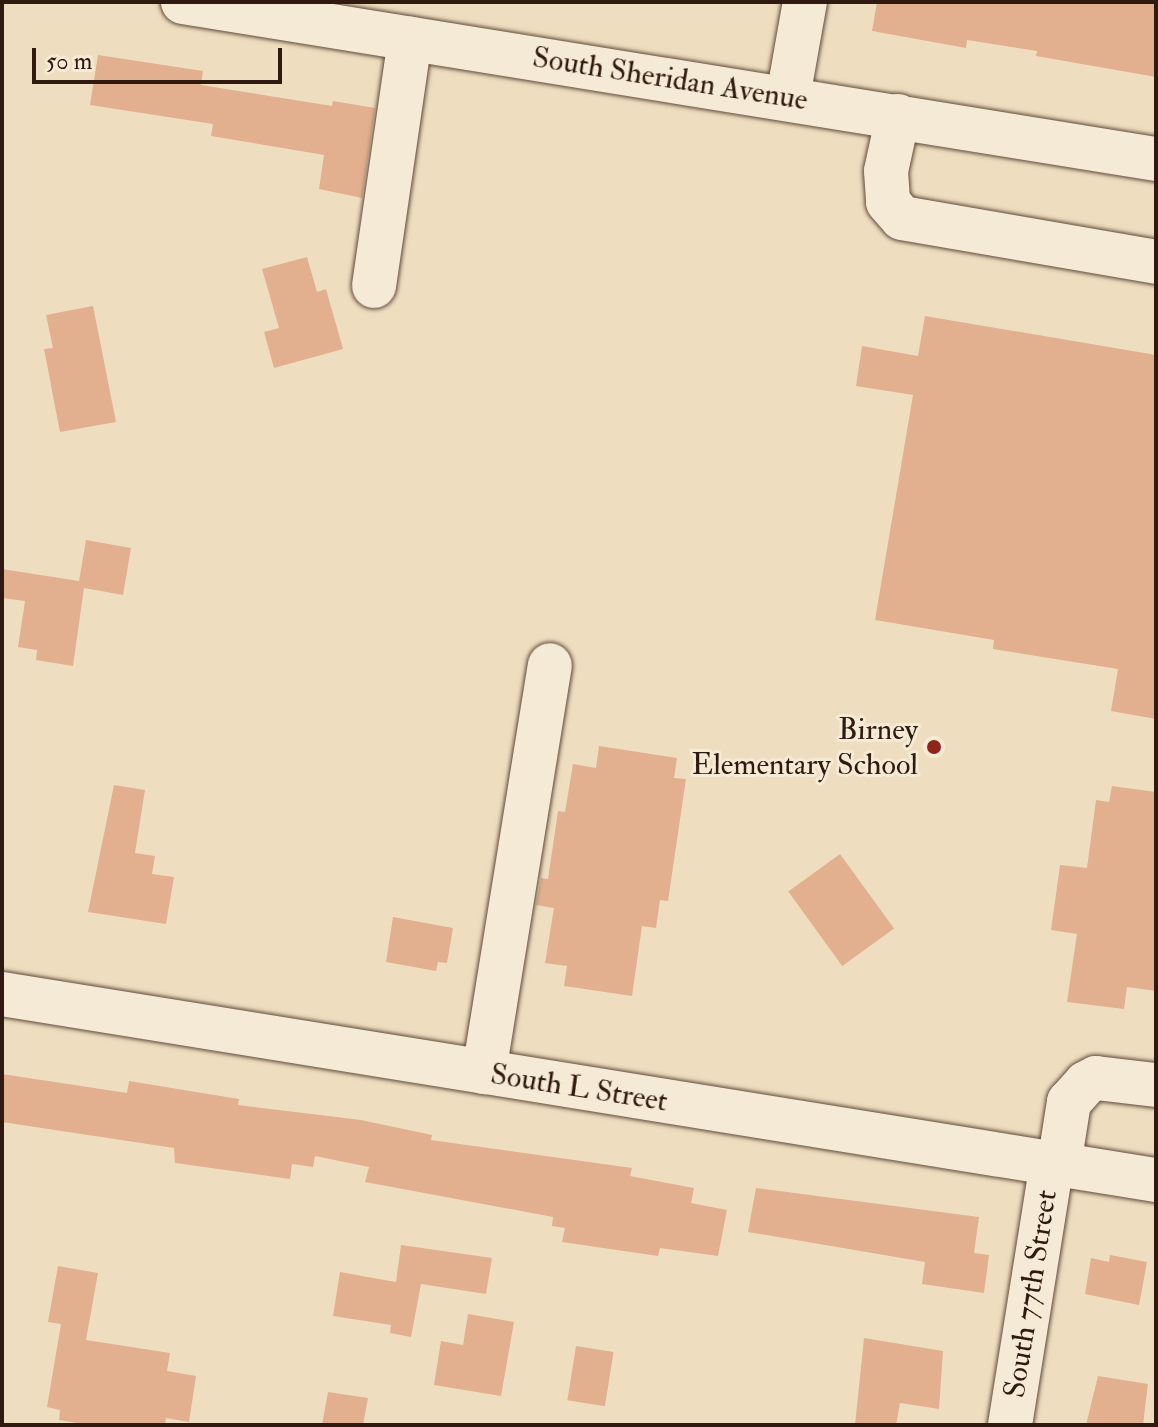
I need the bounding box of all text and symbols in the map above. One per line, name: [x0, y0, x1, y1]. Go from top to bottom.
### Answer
scale bar: [36, 32, 286, 82]
street label: South Sheridan Avenue: [530, 39, 810, 119]
text: 50 m: [46, 46, 92, 77]
place label: Birney Elementary School: [692, 712, 918, 782]
marker: Birney Elementary School: [925, 738, 943, 756]
street label: South L Street: [488, 1056, 670, 1120]
street label: South 77th Street: [997, 1188, 1065, 1400]

